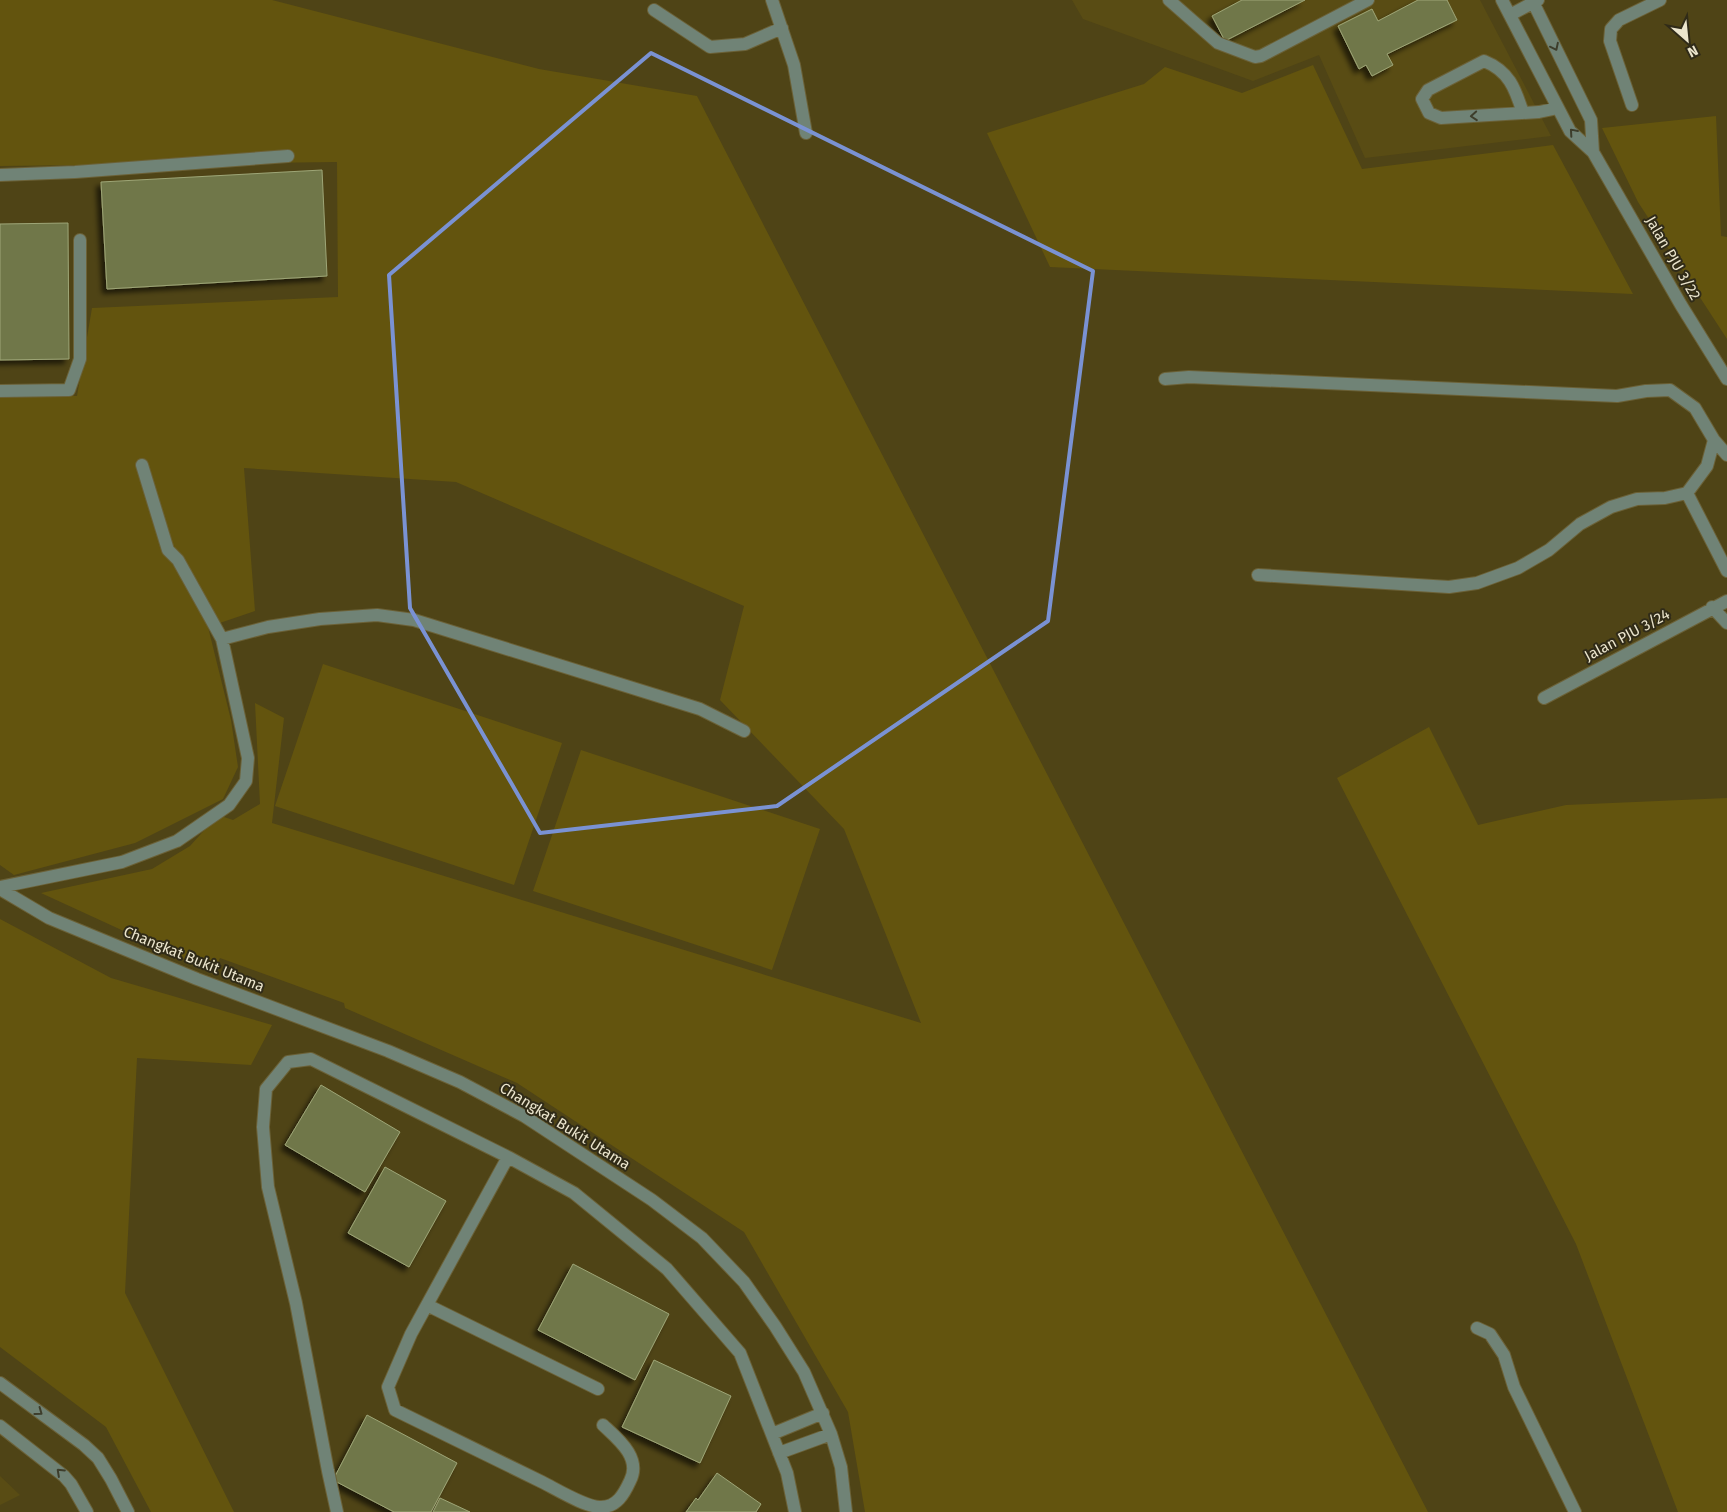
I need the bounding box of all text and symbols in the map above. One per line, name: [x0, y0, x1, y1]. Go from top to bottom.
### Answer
north arrow: [1662, 15, 1712, 65]
one-way arrow: [1549, 41, 1559, 50]
text: N: [1685, 41, 1701, 61]
one-way arrow: [1470, 111, 1478, 122]
one-way arrow: [1569, 129, 1578, 138]
street label: Jalan PJU 3/22: [1642, 213, 1704, 303]
street label: Jalan PJU 3/24: [1581, 605, 1673, 665]
street label: Changkat Bukit Utama: [121, 922, 267, 996]
street label: Changkat Bukit Utama: [496, 1079, 634, 1173]
one-way arrow: [33, 1406, 42, 1414]
one-way arrow: [56, 1469, 65, 1478]

